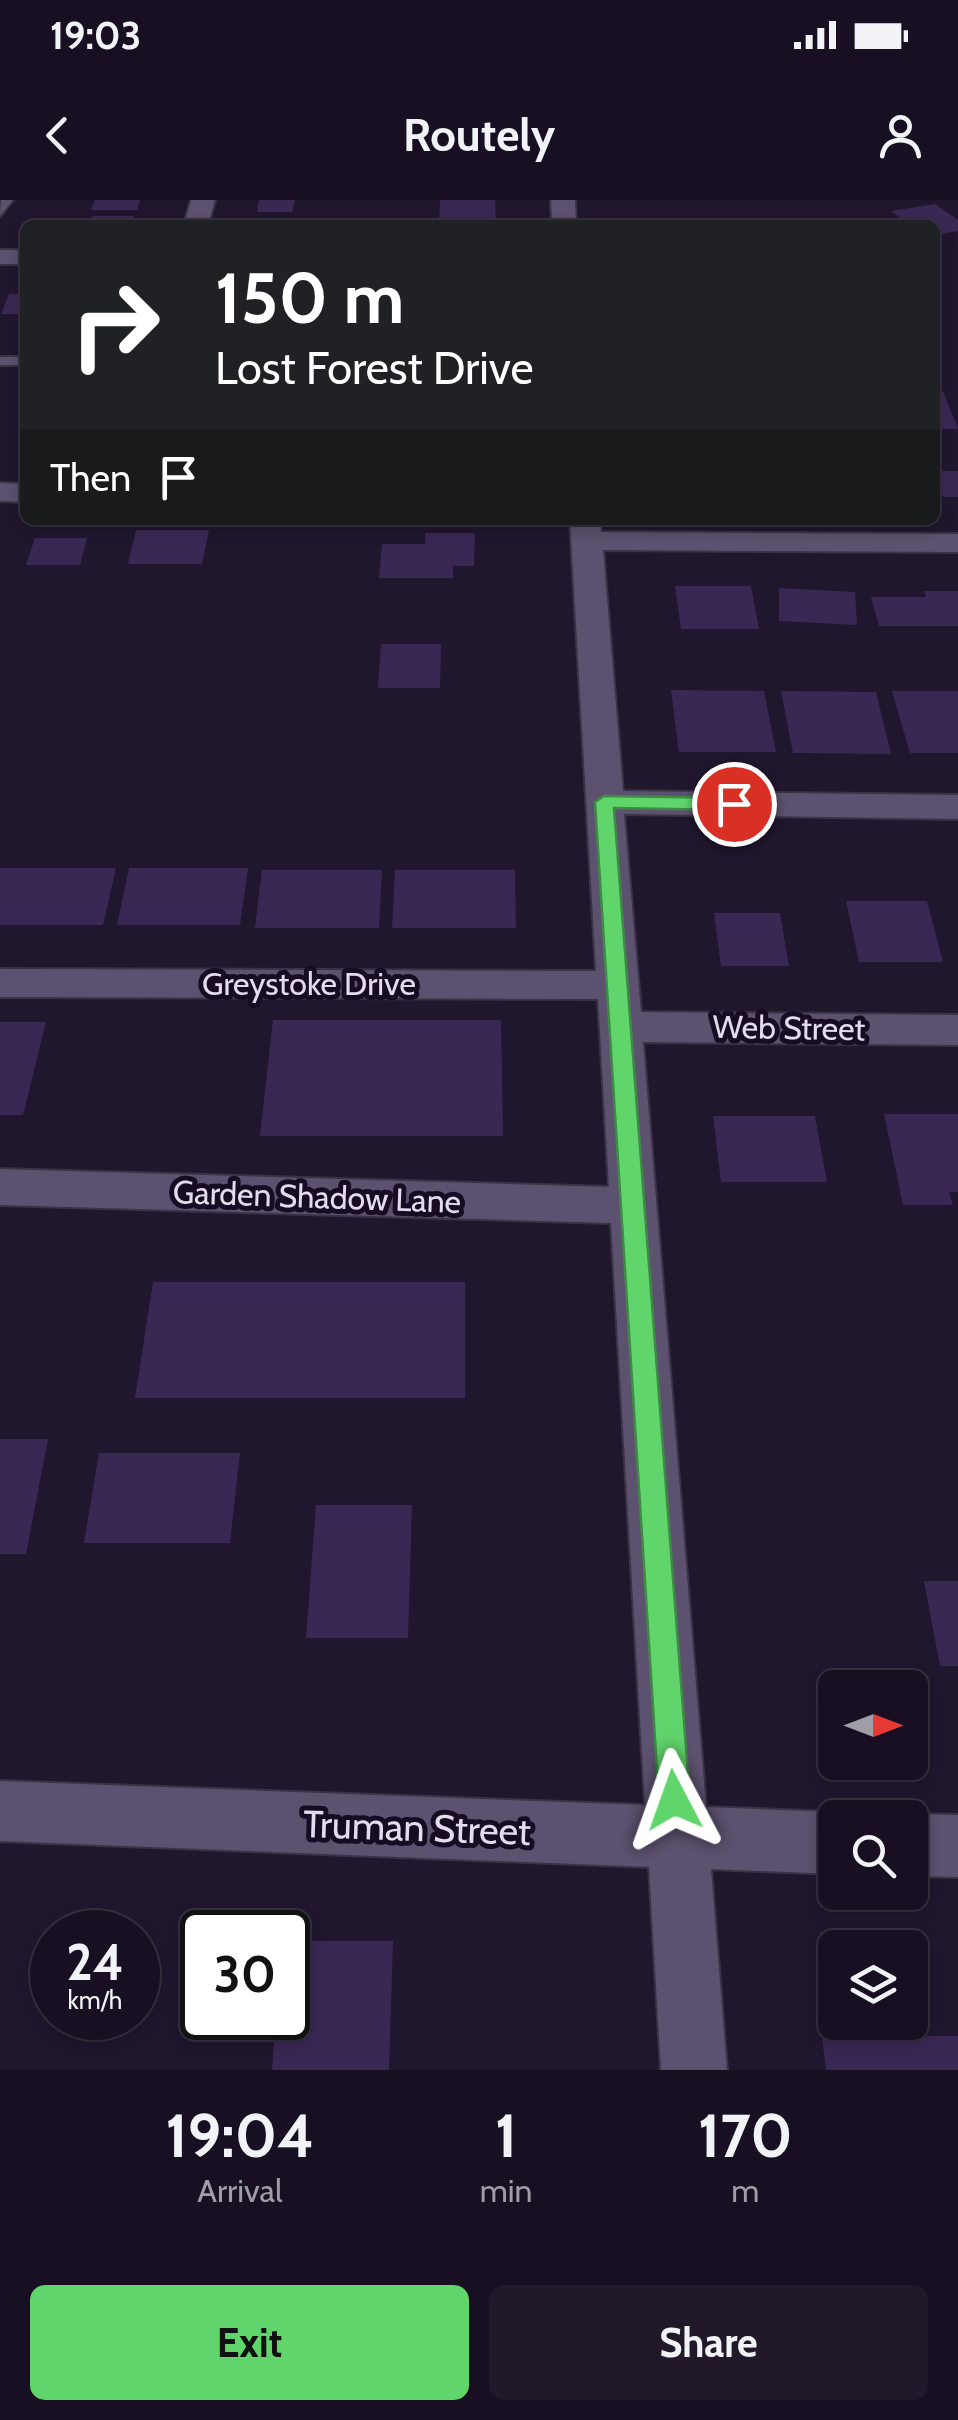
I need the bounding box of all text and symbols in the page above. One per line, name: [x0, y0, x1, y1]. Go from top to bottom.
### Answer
text: 19:03: [50, 12, 141, 59]
icon: back: [30, 108, 85, 163]
text: Routely: [403, 108, 555, 162]
icon: person: [873, 108, 928, 163]
text: 150 m: [215, 255, 404, 341]
icon: right: [50, 260, 180, 390]
text: Lost Forest Drive: [215, 341, 534, 395]
icon: arrive: [151, 450, 206, 505]
text: Then: [50, 454, 131, 501]
pin: [692, 762, 777, 847]
icon: arrive: [707, 777, 762, 832]
street label: Greystoke Drive: [202, 964, 416, 1003]
street label: Web Street: [712, 1007, 866, 1048]
street label: Garden Shadow Lane: [172, 1172, 462, 1221]
north arrow: [818, 1670, 928, 1780]
map controls: [818, 1670, 928, 2040]
position arrow: [622, 1748, 726, 1852]
street label: Truman Street: [302, 1800, 532, 1855]
button: search: [818, 1800, 928, 1910]
speed limit sign: 30: [180, 1910, 310, 2040]
button: layers: [818, 1930, 928, 2040]
text: 24: [66, 1932, 124, 1993]
text: km/h: [68, 1985, 122, 2015]
text: 19:04: [165, 2099, 314, 2172]
text: 1: [495, 2099, 517, 2172]
text: 170: [698, 2099, 793, 2172]
text: Arrival: [197, 2171, 282, 2210]
text: min: [480, 2171, 533, 2210]
text: m: [731, 2171, 759, 2210]
button: Exit: [30, 2285, 469, 2400]
button: Share: [489, 2285, 928, 2400]

